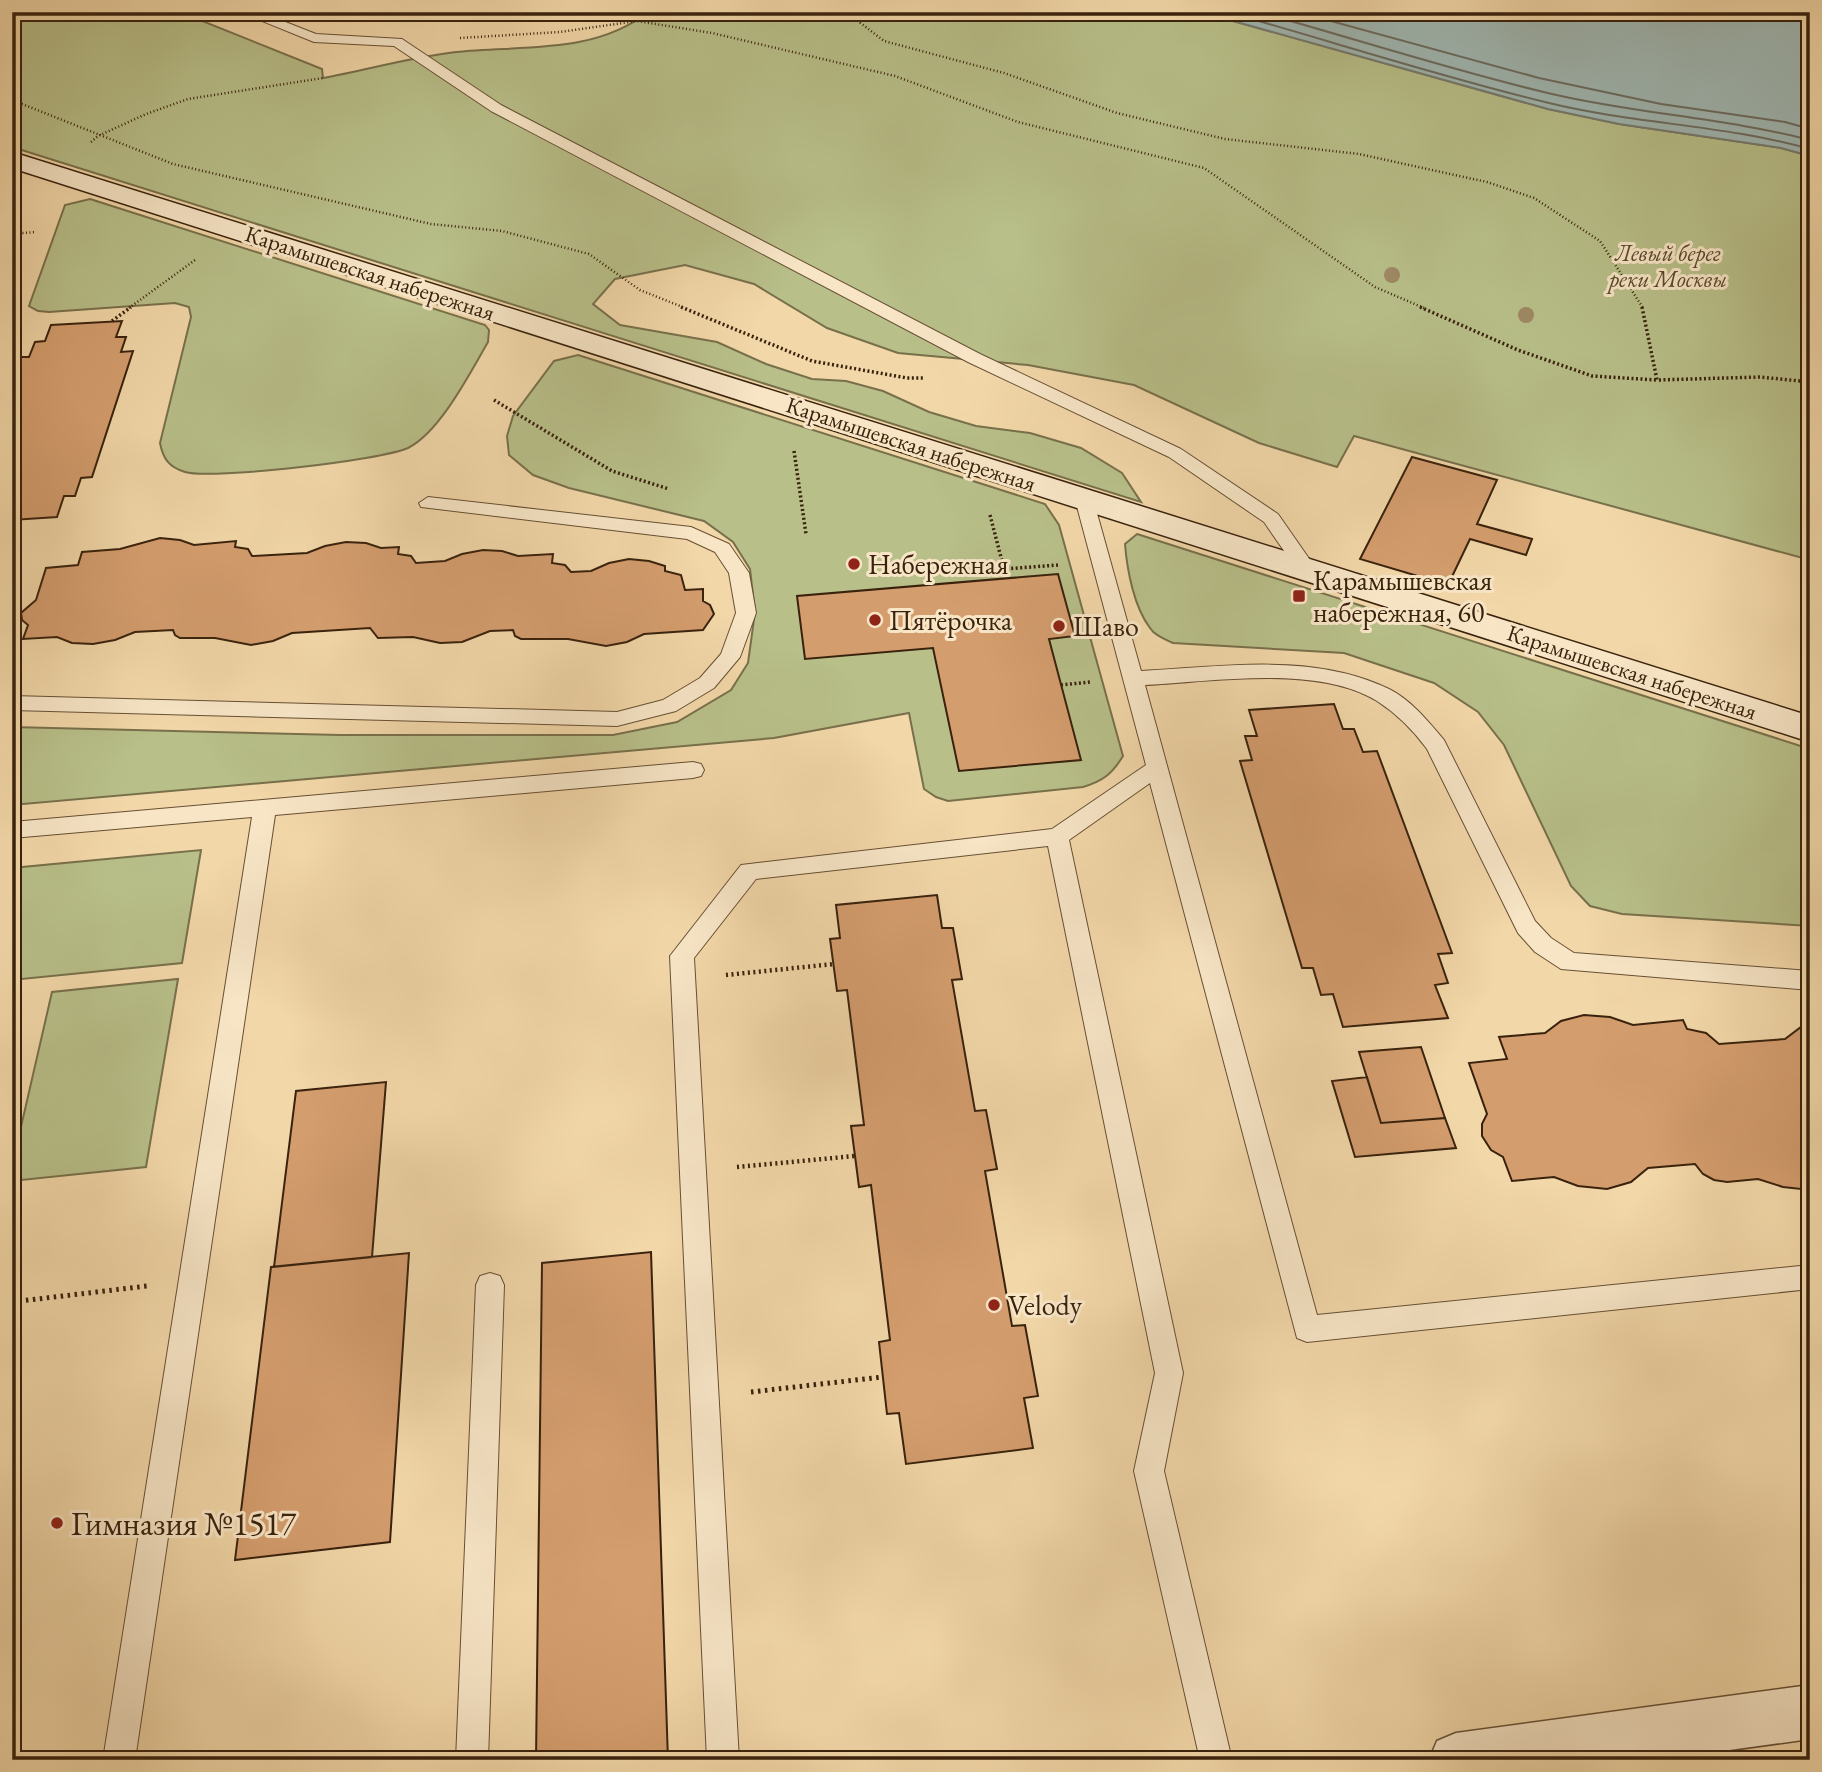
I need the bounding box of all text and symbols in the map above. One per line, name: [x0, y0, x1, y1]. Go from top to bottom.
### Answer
street label: Карамышевская набережная: [241, 218, 499, 328]
park label: Левый берег реки Москвы: [1606, 238, 1727, 294]
street label: Карамышевская набережная: [782, 389, 1040, 499]
place label: Набережная: [868, 546, 1009, 582]
marker: Набережная: [846, 556, 862, 572]
place label: Карамышевская набережная, 60: [1313, 562, 1492, 630]
marker: Карамышевская набережная, 60: [1291, 588, 1307, 604]
place label: Пятёрочка: [889, 602, 1013, 638]
place label: Шаво: [1073, 608, 1139, 644]
marker: Пятёрочка: [867, 612, 883, 628]
street label: Карамышевская набережная: [1503, 617, 1761, 727]
marker: Шаво: [1051, 618, 1067, 634]
place label: Velody: [1008, 1287, 1083, 1323]
marker: Velody: [986, 1297, 1002, 1313]
place label: Гимназия №1517: [71, 1502, 296, 1545]
marker: Гимназия №1517: [49, 1515, 65, 1531]

